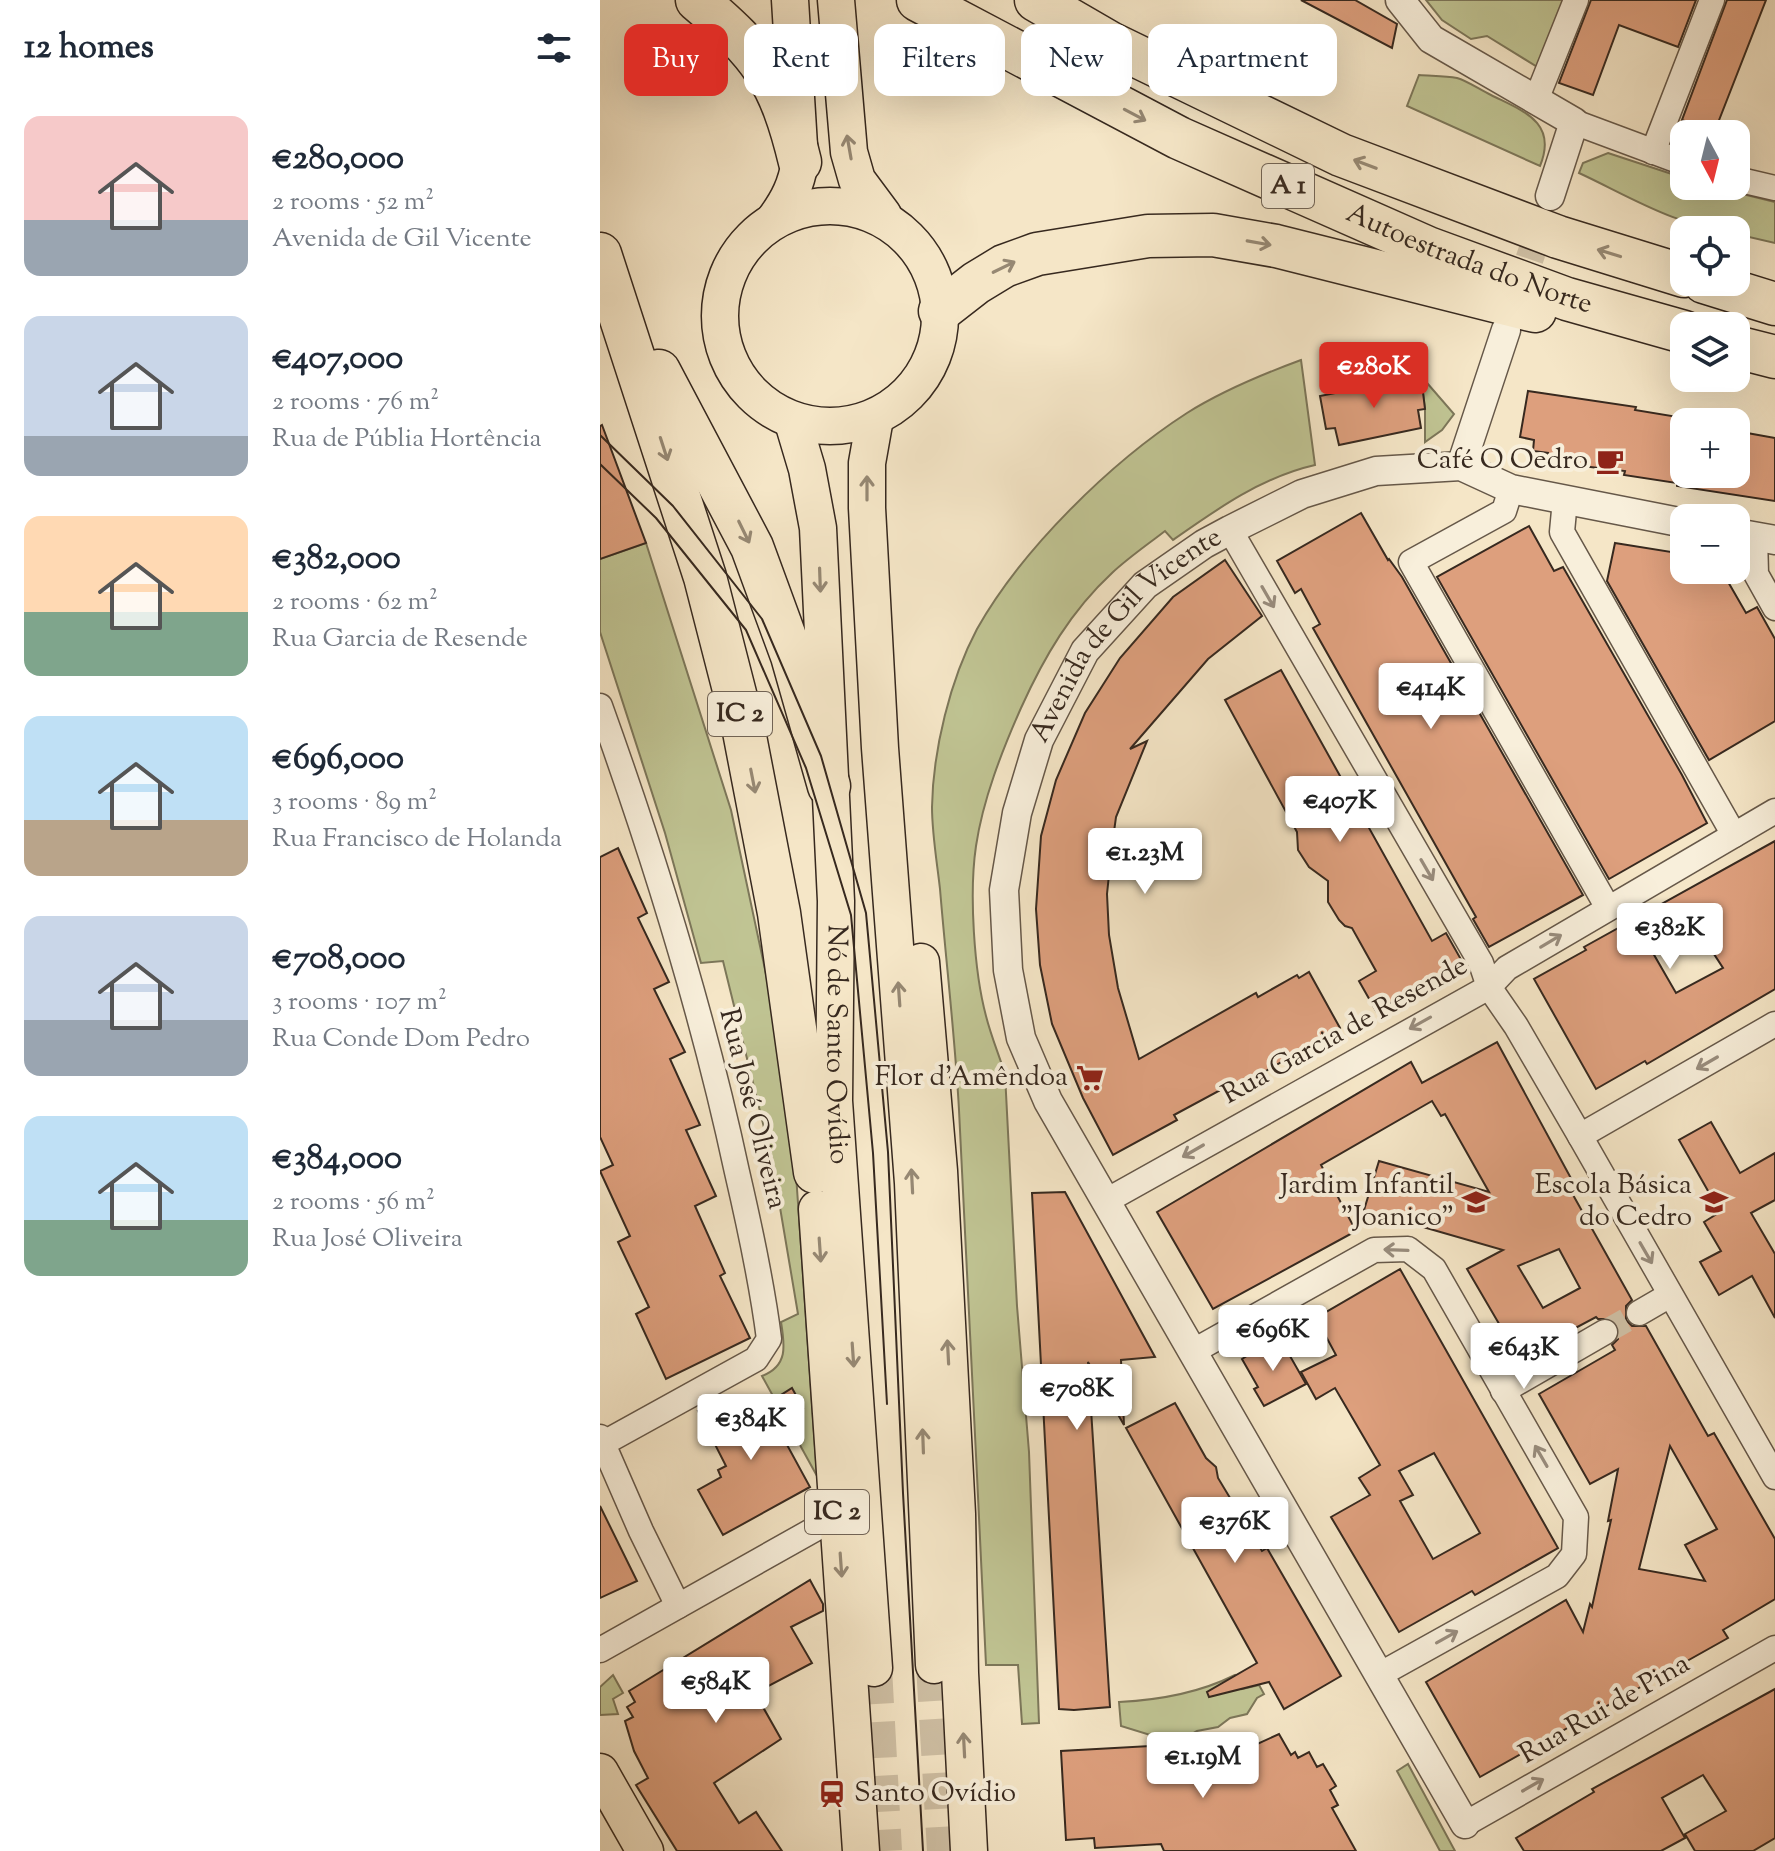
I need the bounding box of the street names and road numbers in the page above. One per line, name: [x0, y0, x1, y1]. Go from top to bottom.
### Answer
road number: A 1: [1262, 164, 1314, 208]
street label: Autoestrada do Norte: [1339, 194, 1597, 325]
street label: Avenida de Gil Vicente: [1021, 518, 1229, 750]
road number: IC 2: [708, 692, 772, 736]
street label: Nó de Santo Ovídio: [814, 924, 858, 1166]
street label: Rua Garcia de Resende: [1215, 947, 1475, 1115]
street label: Rua José Oliveira: [708, 1005, 796, 1214]
road number: IC 2: [805, 1490, 869, 1534]
street label: Rua Rui de Pina: [1512, 1645, 1698, 1775]

